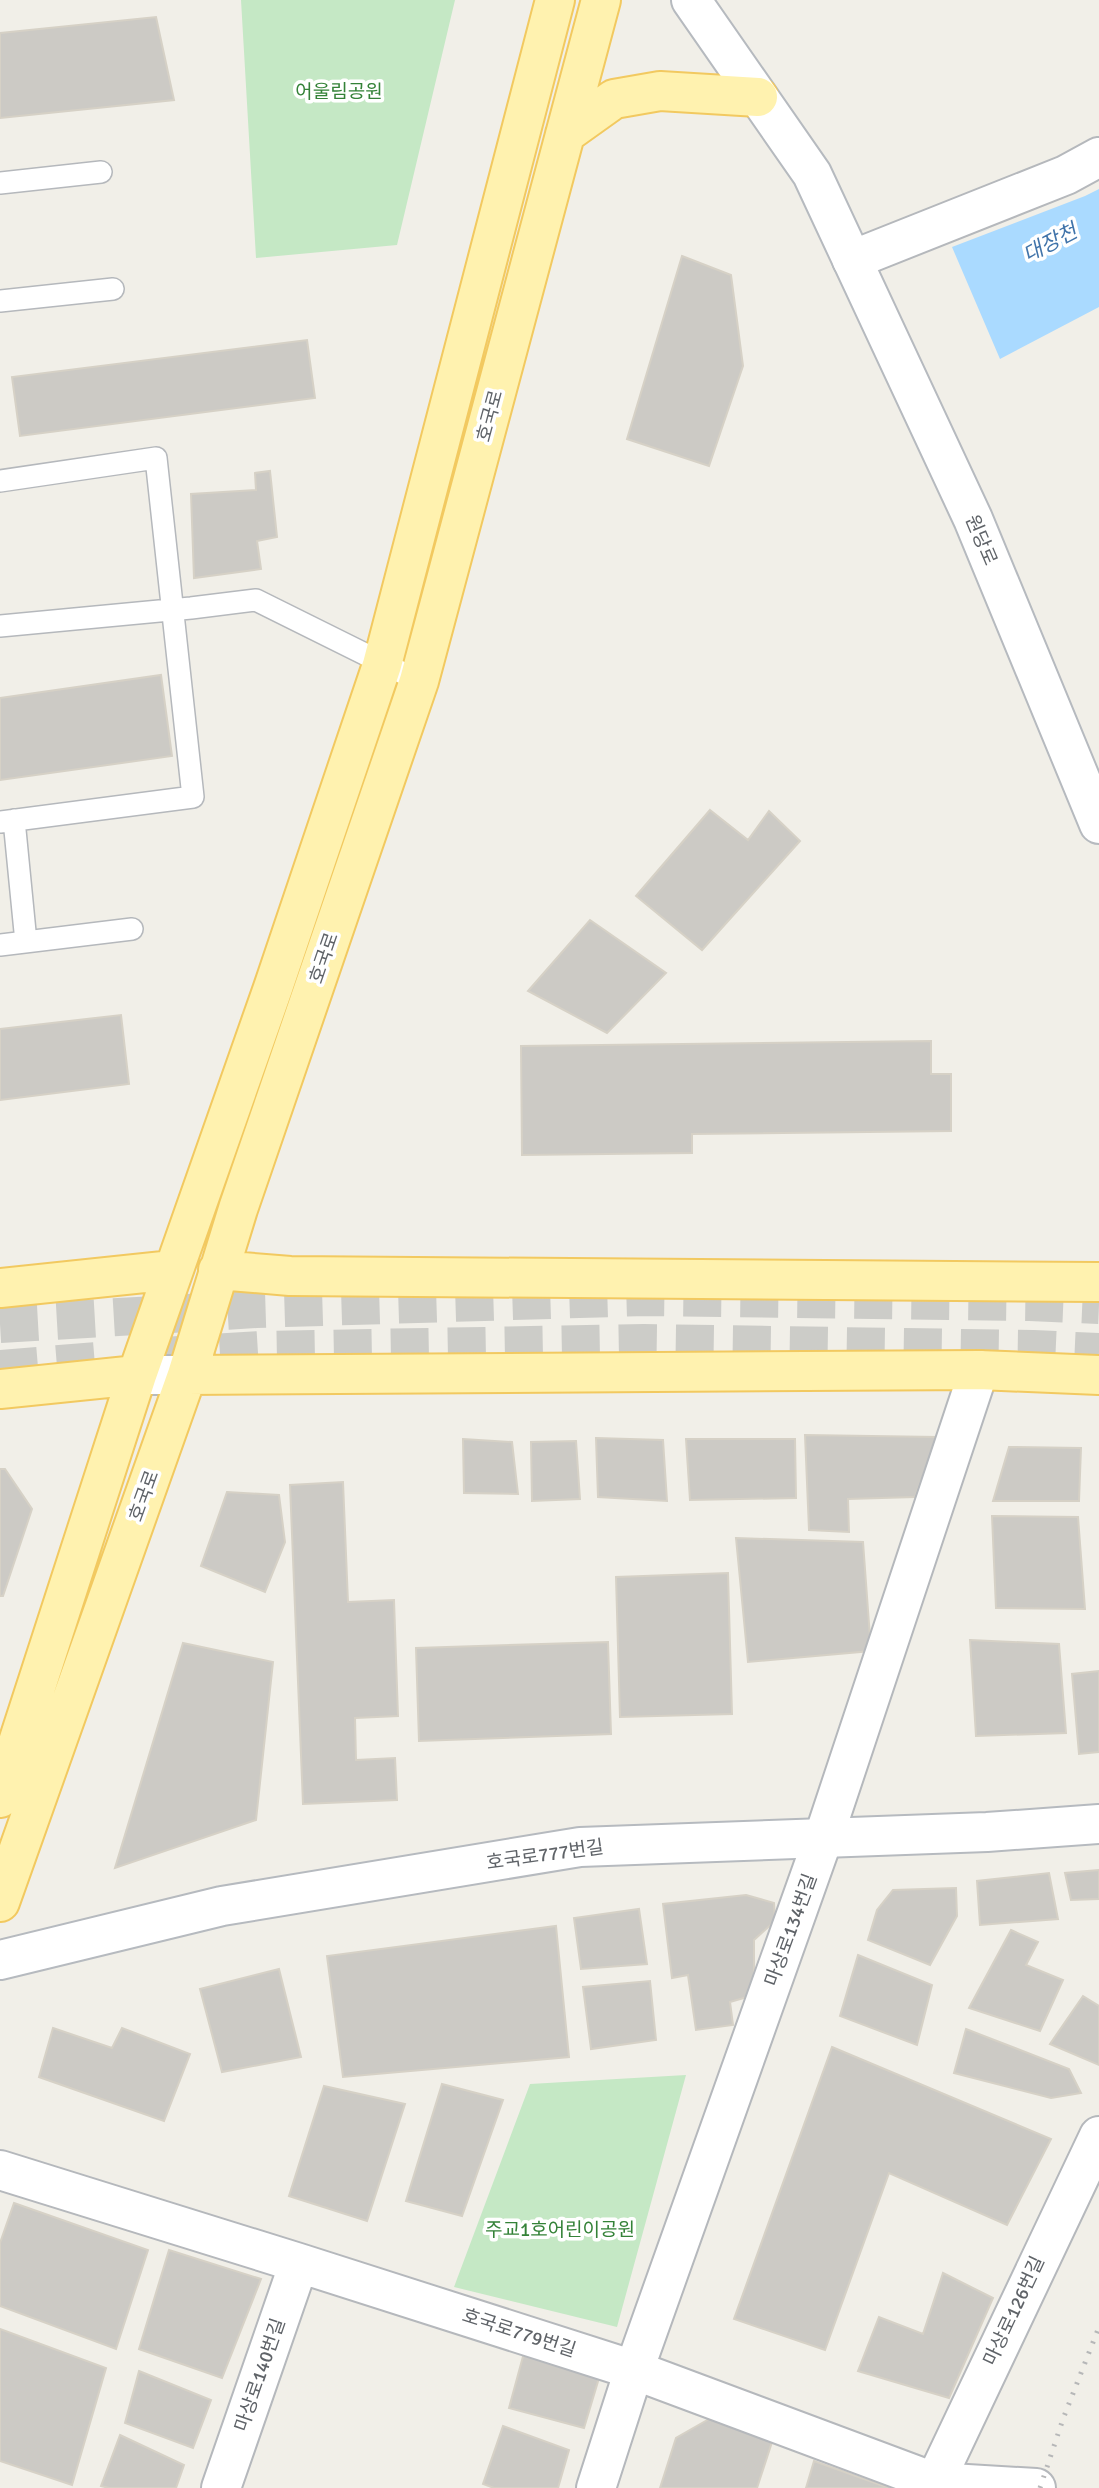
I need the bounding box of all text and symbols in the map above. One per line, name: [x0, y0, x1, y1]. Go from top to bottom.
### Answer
park label: 어울림공원: [295, 80, 383, 104]
water label: 대장천: [1018, 217, 1084, 268]
street label: 호국로: [472, 388, 508, 444]
street label: 원당로: [960, 511, 1002, 569]
street label: 호국로: [304, 929, 344, 987]
street label: 호국로: [124, 1467, 164, 1525]
street label: 호국로777번길: [485, 1835, 605, 1875]
street label: 마상로134번길: [760, 1870, 822, 1990]
park label: 주교1호어린이공원: [485, 2218, 635, 2242]
street label: 마상로126번길: [978, 2252, 1050, 2370]
street label: 호국로779번길: [459, 2303, 579, 2363]
street label: 마상로140번길: [229, 2315, 291, 2435]

